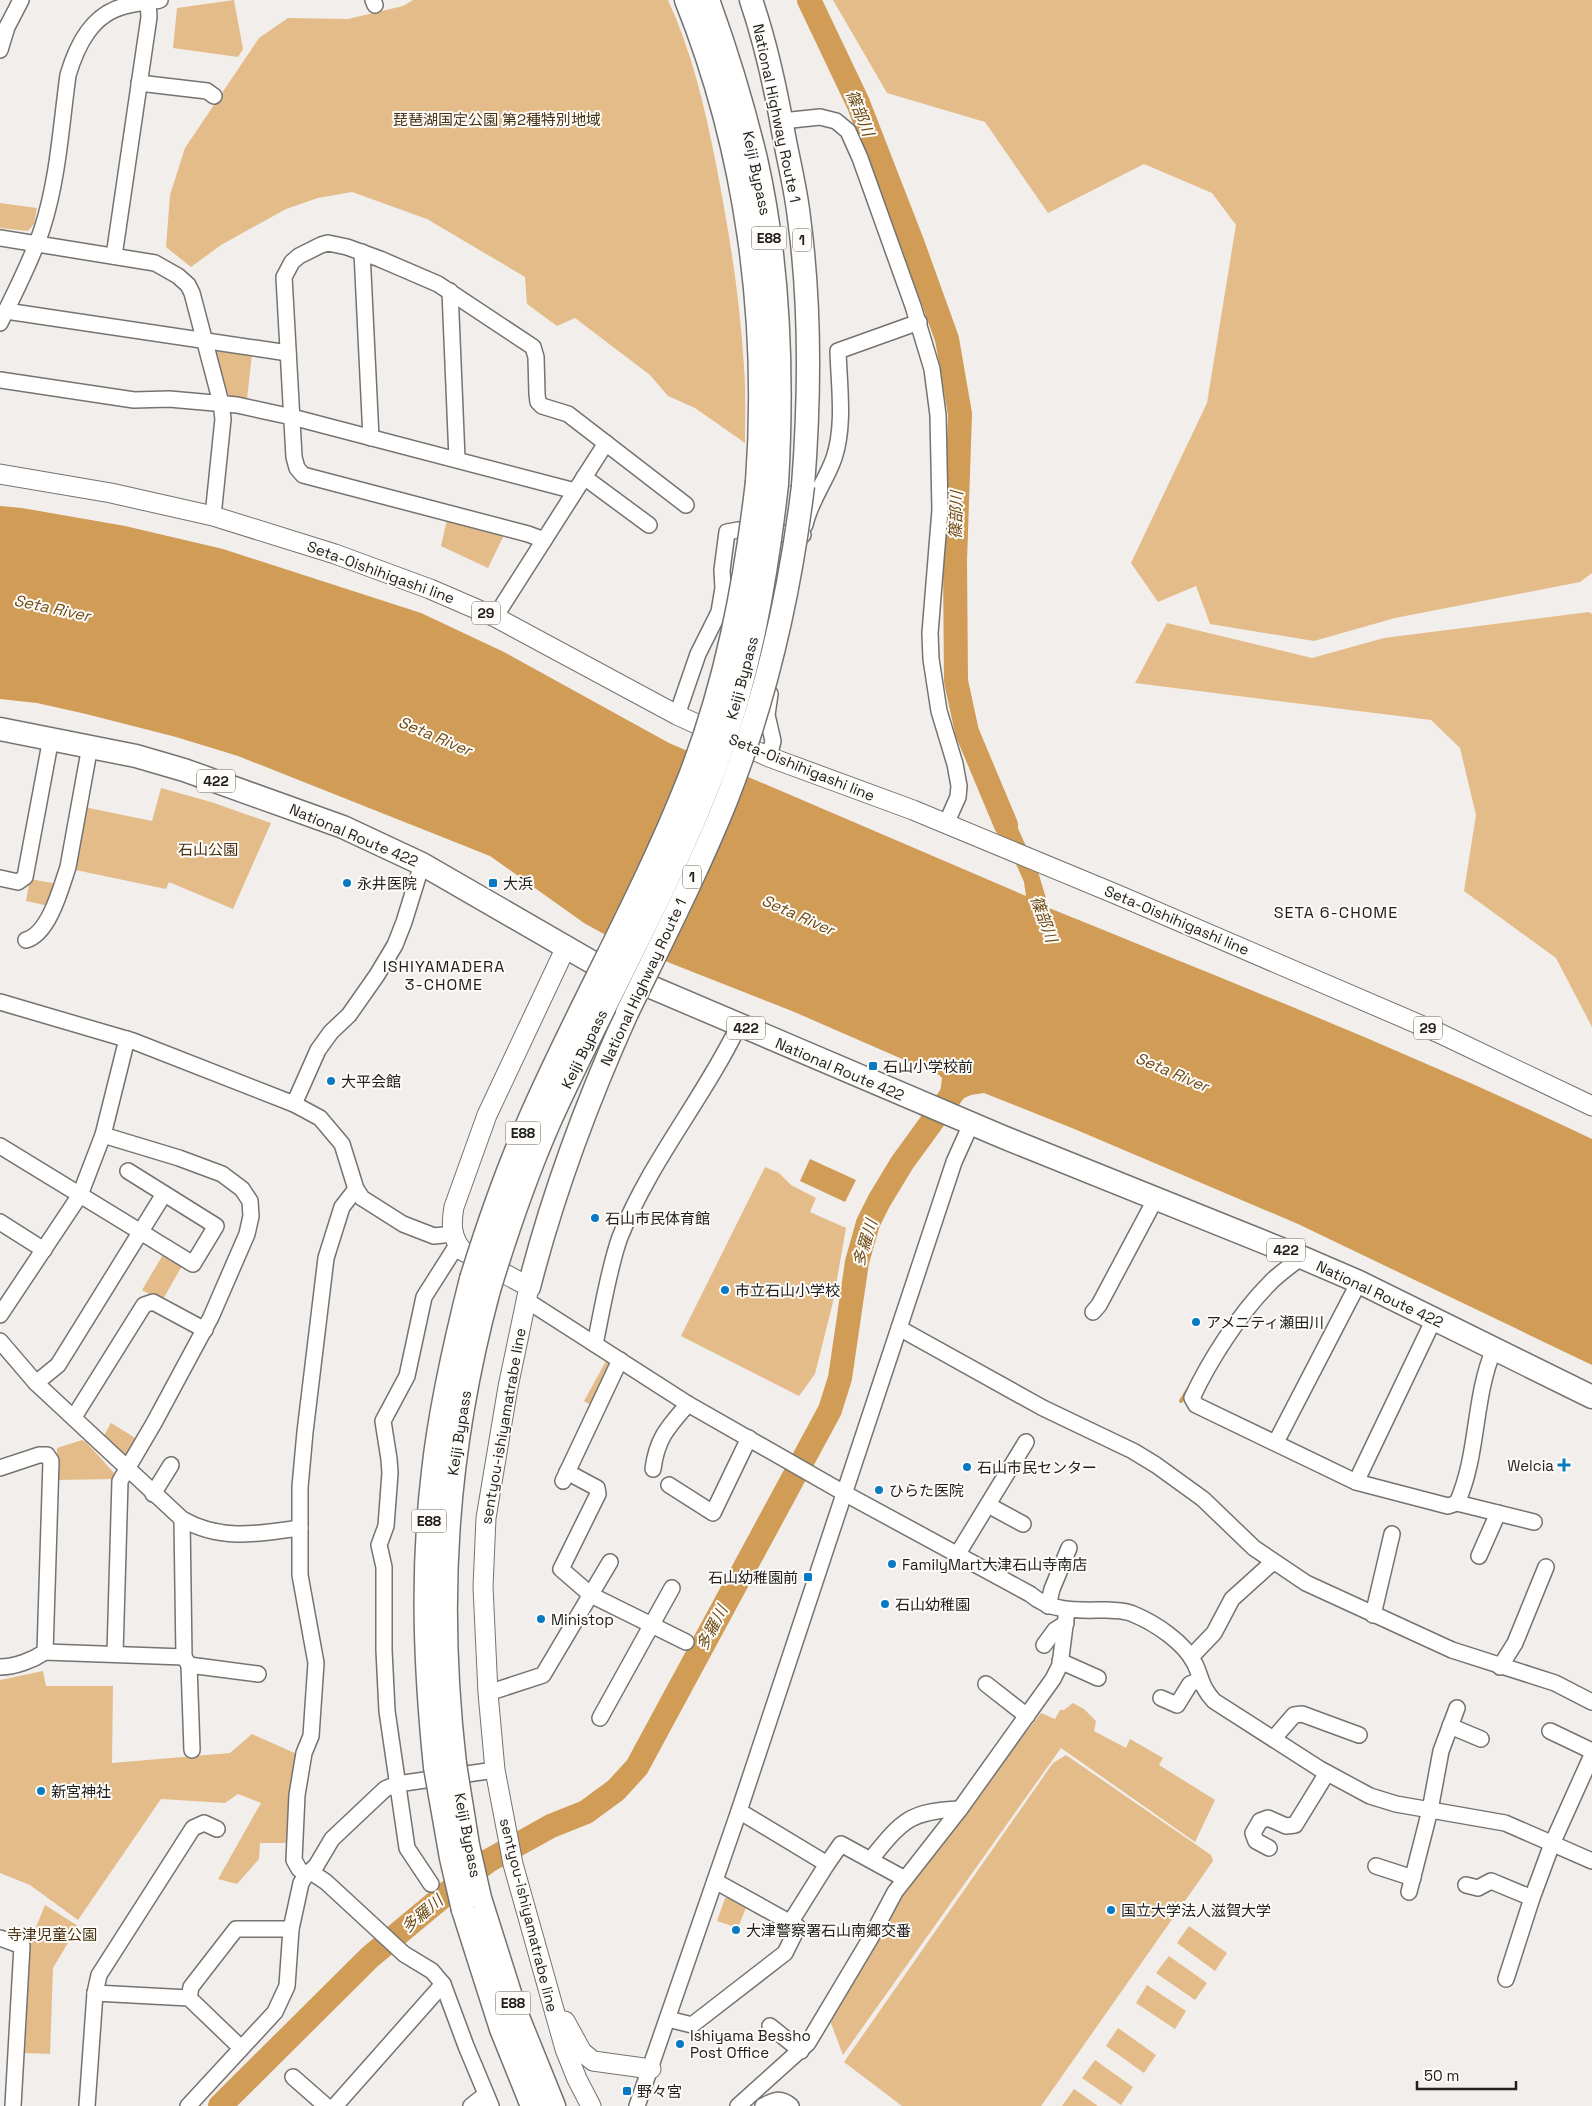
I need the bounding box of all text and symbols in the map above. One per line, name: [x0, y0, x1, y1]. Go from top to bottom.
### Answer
street label: National Highway Route 1: [749, 22, 805, 204]
water label: 篠部川: [841, 87, 879, 141]
park label: 琵琶湖国定公園 第2種特別地域: [393, 110, 601, 129]
street label: Keiji Bypass: [739, 129, 775, 217]
road number: E88: [752, 227, 786, 250]
road number: 1: [793, 228, 811, 252]
water label: 篠部川: [945, 489, 967, 539]
street label: Seta-Oishihigashi line: [305, 536, 457, 608]
water label: Seta River: [12, 590, 94, 627]
road number: 29: [472, 602, 500, 624]
street label: Keiji Bypass: [722, 634, 762, 722]
water label: Seta River: [395, 711, 477, 762]
street label: Seta-Oishihigashi line: [726, 729, 878, 805]
road number: 422: [197, 769, 235, 792]
street label: National Route 422: [287, 799, 421, 871]
park label: 石山公園: [178, 840, 238, 859]
road number: 1: [683, 866, 701, 889]
place label: 永井医院: [357, 874, 417, 893]
place label: 大浜: [503, 874, 533, 893]
marker: 永井医院: [341, 877, 353, 889]
marker: 大浜: [487, 877, 499, 889]
street label: Seta-Oishihigashi line: [1102, 881, 1252, 959]
water label: Seta River: [758, 890, 839, 941]
water label: 篠部川: [1026, 893, 1063, 947]
street label: National Highway Route 1: [596, 895, 690, 1069]
district label: SETA 6-CHOME: [1274, 902, 1398, 923]
district label: ISHIYAMADERA 3-CHOME: [383, 956, 505, 995]
street label: Keiji Bypass: [557, 1006, 611, 1092]
road number: 422: [727, 1016, 765, 1040]
road number: 29: [1414, 1016, 1442, 1040]
street label: National Route 422: [773, 1033, 907, 1105]
water label: Seta River: [1132, 1047, 1214, 1098]
place label: 石山小学校前: [883, 1057, 973, 1076]
marker: 石山小学校前: [867, 1060, 879, 1072]
place label: 大平会館: [341, 1072, 401, 1091]
marker: 大平会館: [325, 1075, 337, 1087]
road number: E88: [506, 1122, 540, 1144]
place label: 石山市民体育館: [605, 1209, 710, 1228]
marker: 石山市民体育館: [589, 1212, 601, 1224]
water label: 多羅川: [848, 1215, 883, 1269]
road number: 422: [1267, 1238, 1305, 1262]
street label: National Route 422: [1313, 1256, 1447, 1332]
place label: 市立石山小学校: [735, 1281, 840, 1300]
marker: 市立石山小学校: [719, 1284, 731, 1296]
place label: アメニティ瀬田川: [1206, 1313, 1324, 1332]
marker: アメニティ瀬田川: [1190, 1316, 1202, 1328]
street label: sentyou-ishiyamatrabe line: [476, 1326, 530, 1526]
street label: Keiji Bypass: [443, 1389, 475, 1477]
place label: Welcia: [1507, 1456, 1554, 1475]
place label: 石山市民センター: [977, 1458, 1097, 1477]
marker: Welcia: [1558, 1459, 1570, 1471]
marker: 石山市民センター: [961, 1461, 973, 1473]
place label: ひらた医院: [889, 1481, 964, 1500]
marker: ひらた医院: [873, 1484, 885, 1496]
road number: E88: [412, 1510, 446, 1532]
place label: FamilyMart大津石山寺南店: [902, 1555, 1087, 1574]
marker: FamilyMart大津石山寺南店: [886, 1558, 898, 1570]
place label: 石山幼稚園前: [708, 1568, 798, 1587]
marker: 石山幼稚園前: [802, 1571, 814, 1583]
place label: 石山幼稚園: [895, 1595, 970, 1614]
marker: 石山幼稚園: [879, 1598, 891, 1610]
water label: 多羅川: [691, 1600, 733, 1654]
place label: Ministop: [551, 1610, 614, 1629]
marker: Ministop: [535, 1613, 547, 1625]
place label: 新宮神社: [51, 1782, 111, 1801]
marker: 新宮神社: [35, 1785, 47, 1797]
street label: Keiji Bypass: [450, 1791, 486, 1879]
street label: sentyou-ishiyamatrabe line: [496, 1816, 562, 2014]
water label: 多羅川: [397, 1889, 449, 1937]
place label: 国立大学法人滋賀大学: [1121, 1901, 1271, 1920]
marker: 国立大学法人滋賀大学: [1105, 1904, 1117, 1916]
place label: 大津警察署石山南郷交番: [746, 1921, 911, 1940]
marker: 大津警察署石山南郷交番: [730, 1924, 742, 1936]
park label: 寺津児童公園: [7, 1925, 97, 1944]
road number: E88: [496, 1992, 530, 2015]
place label: Ishiyama Bessho Post Office: [690, 2026, 811, 2062]
marker: Ishiyama Bessho Post Office: [674, 2038, 686, 2050]
scale bar: [1417, 2058, 1516, 2090]
text: 50 m: [1424, 2066, 1459, 2085]
place label: 野々宮: [637, 2082, 682, 2101]
marker: 野々宮: [621, 2085, 633, 2097]

